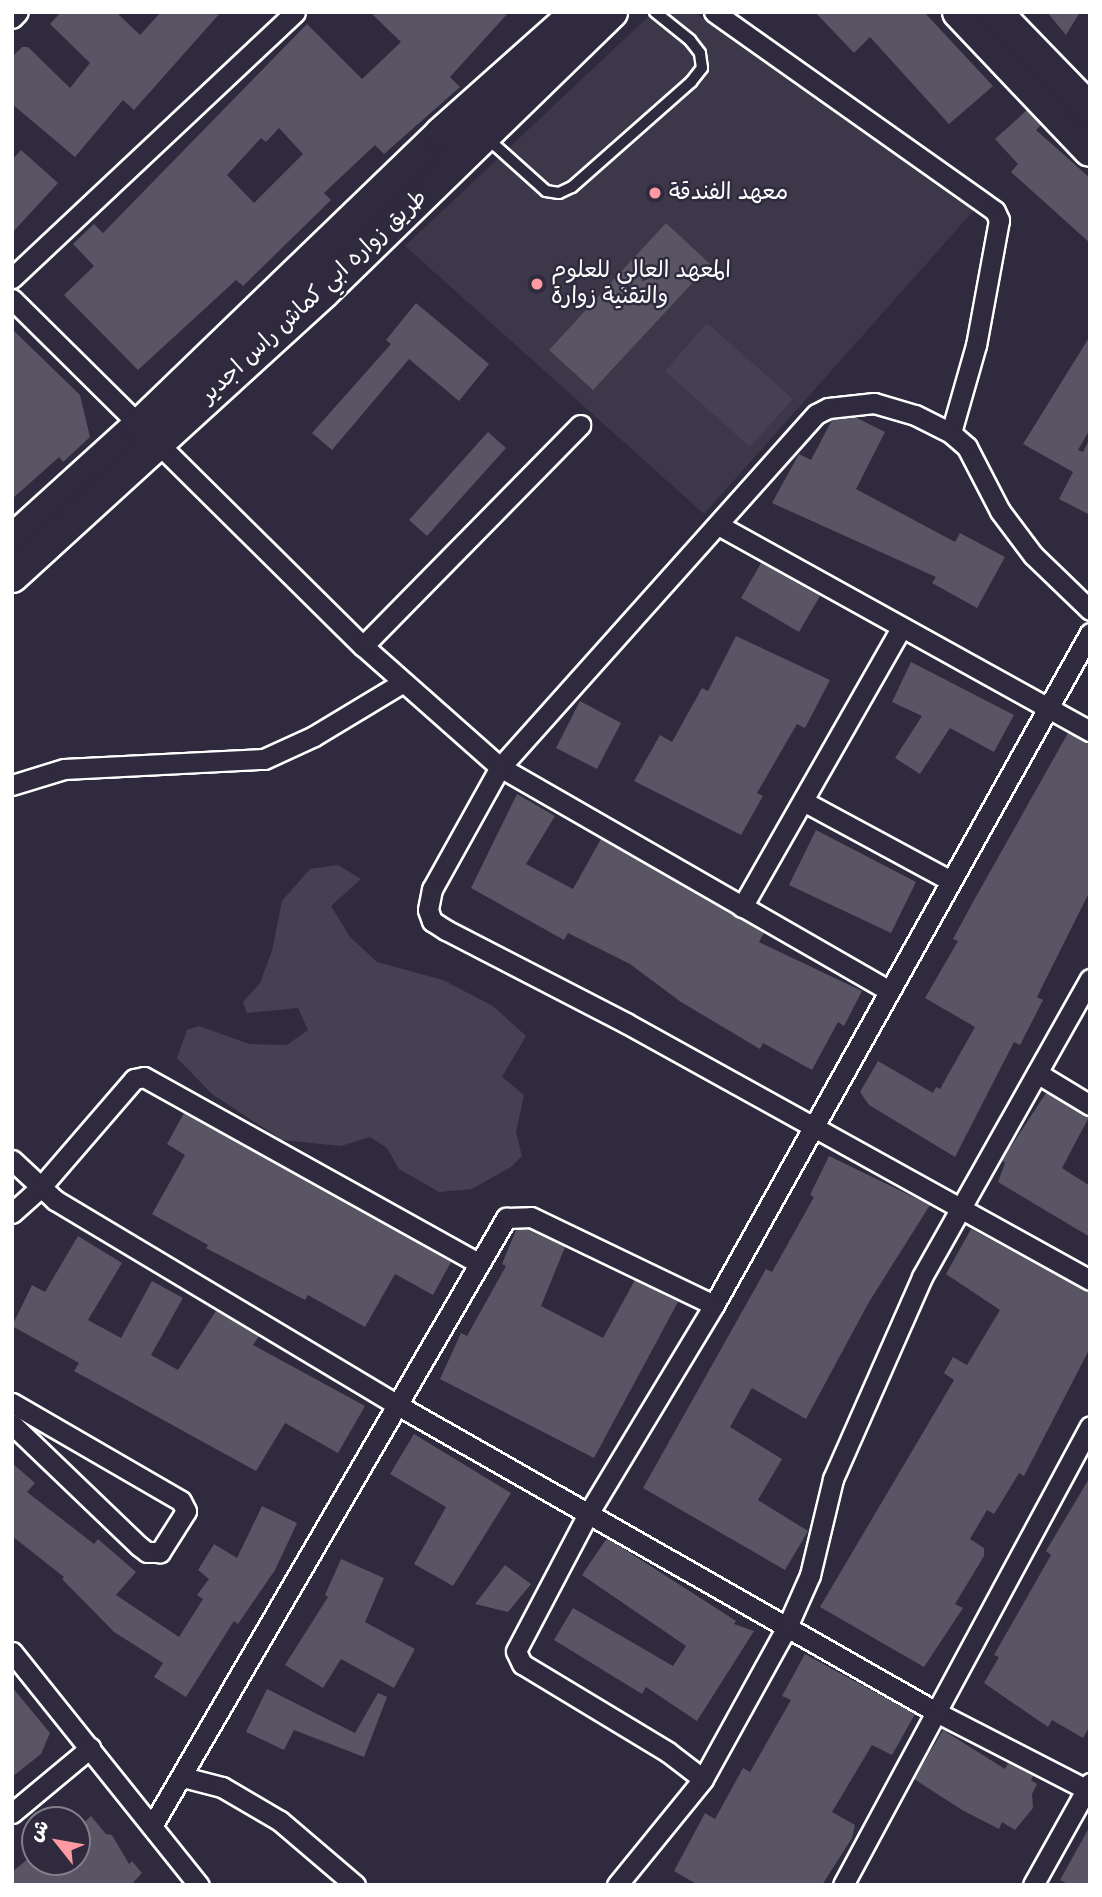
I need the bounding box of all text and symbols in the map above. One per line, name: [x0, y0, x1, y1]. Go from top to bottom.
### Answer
place label: معهد الفندقة: [669, 179, 788, 207]
street label: طريق زواره ابي كماش راس اجدير: [195, 184, 433, 410]
marker: معهد الفندقة: [647, 185, 663, 201]
place label: المعهد العالي للعلوم والتقنية زوارة: [551, 257, 731, 311]
marker: المعهد العالي للعلوم والتقنية زوارة: [529, 276, 545, 292]
north arrow: [21, 1806, 91, 1876]
text: ش: [23, 1816, 55, 1846]

